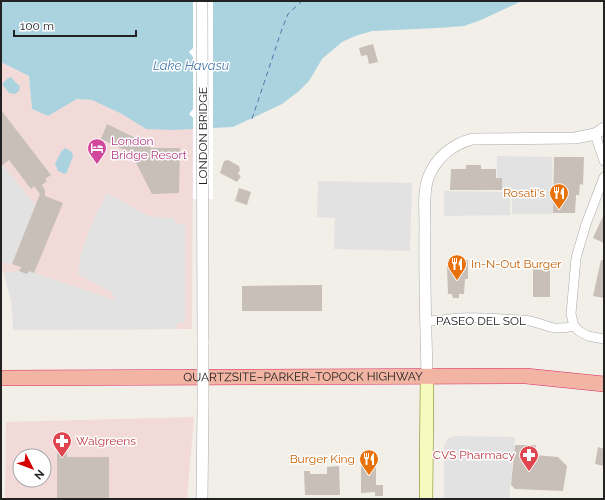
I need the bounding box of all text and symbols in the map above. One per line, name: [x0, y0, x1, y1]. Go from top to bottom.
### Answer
scale bar: [14, 12, 136, 38]
text: 100 m: [20, 19, 54, 33]
water label: Lake Havasu: [153, 58, 229, 73]
street label: LONDON BRIDGE: [196, 87, 210, 185]
place label: London Bridge Resort: [111, 134, 187, 162]
hotel icon: London Bridge Resort: [86, 137, 108, 165]
restaurant icon: Rosati's: [548, 182, 570, 210]
place label: Rosati's: [503, 186, 545, 200]
restaurant icon: In-N-Out Burger: [446, 253, 468, 281]
place label: In-N-Out Burger: [471, 257, 562, 271]
street label: PASEO DEL SOL: [436, 314, 526, 328]
street label: QUARTZSITE–PARKER–TOPOCK HIGHWAY: [183, 369, 423, 384]
pharmacy icon: Walgreens: [51, 430, 73, 458]
place label: Walgreens: [76, 434, 136, 448]
pharmacy icon: CVS Pharmacy: [518, 444, 540, 472]
north arrow: [12, 448, 52, 488]
restaurant icon: Burger King: [358, 448, 380, 476]
place label: CVS Pharmacy: [433, 448, 515, 462]
place label: Burger King: [290, 452, 355, 466]
text: N: [31, 467, 47, 482]

